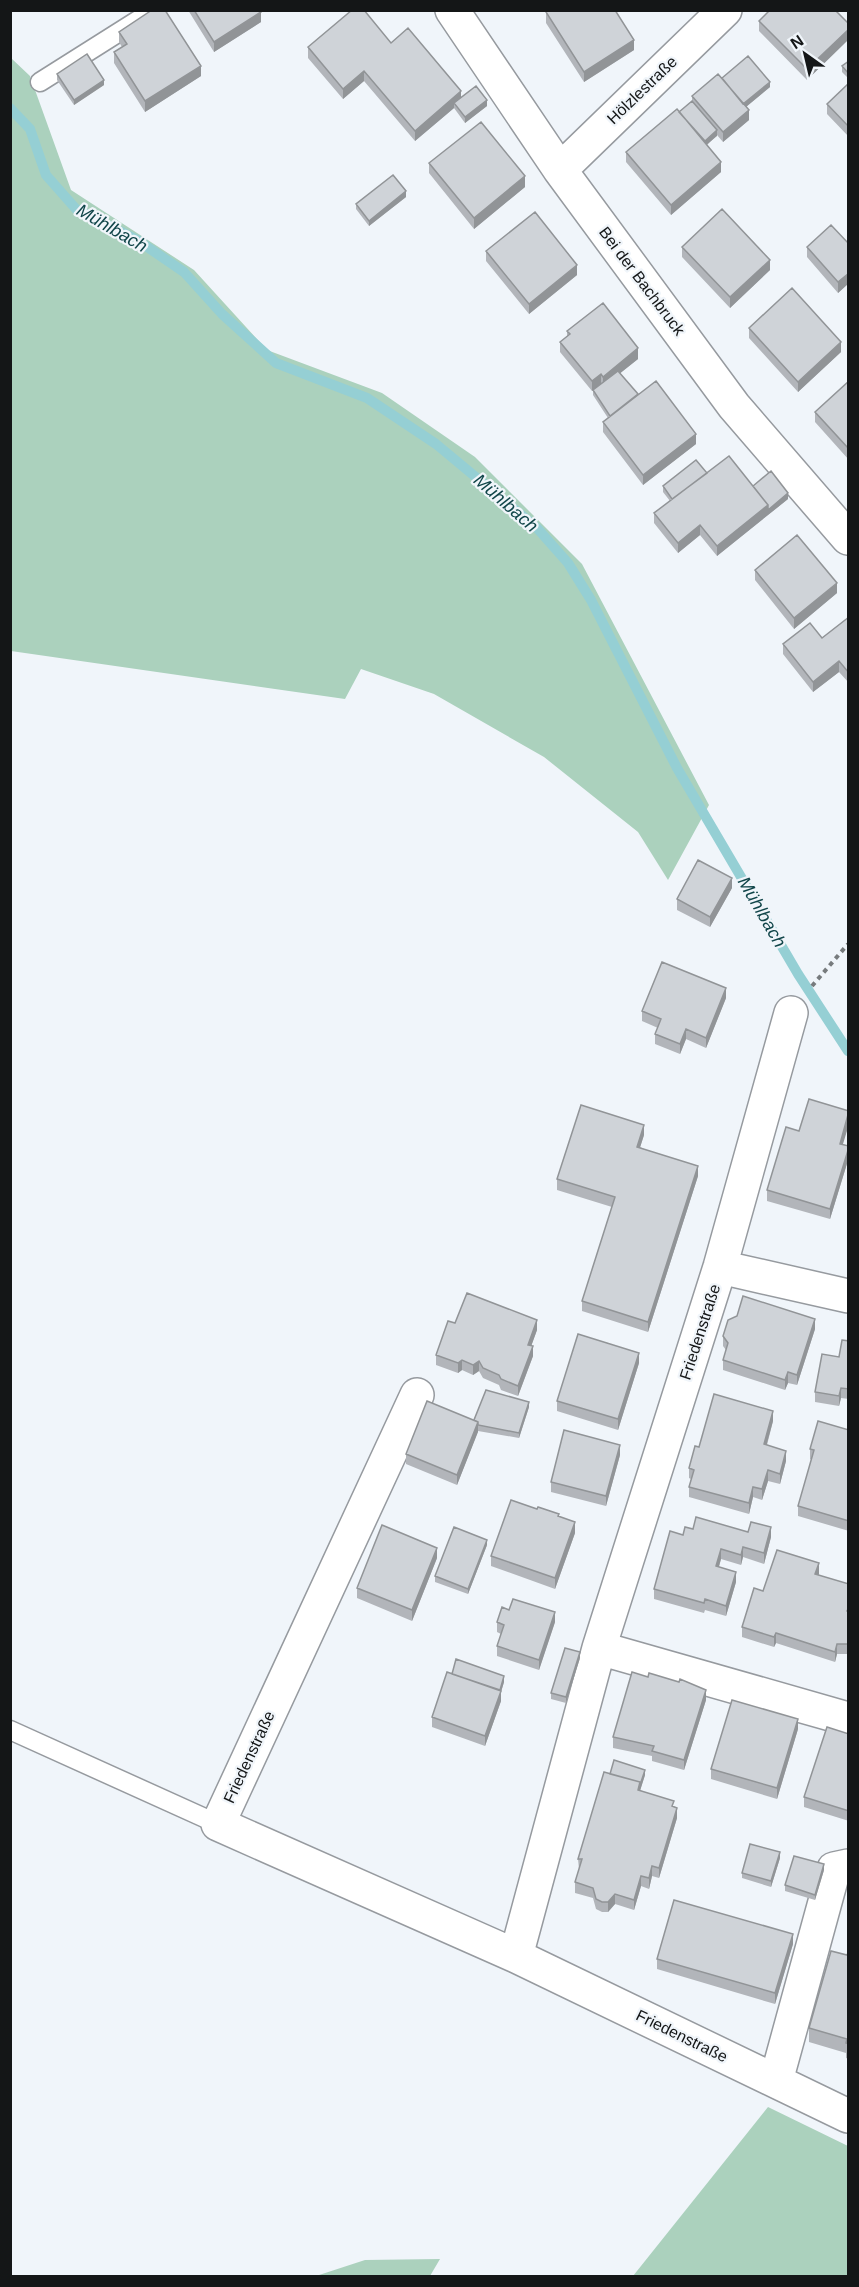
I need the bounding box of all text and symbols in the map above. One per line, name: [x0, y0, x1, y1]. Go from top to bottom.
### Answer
north arrow: [775, 24, 835, 84]
text: N: [787, 32, 806, 52]
street label: Hölzlestraße: [604, 53, 680, 127]
water label: Mühlbach: [73, 200, 151, 256]
street label: Bei der Bachbruck: [596, 224, 689, 339]
water label: Mühlbach: [470, 470, 542, 536]
water label: Mühlbach: [734, 873, 790, 951]
street label: Friedenstraße: [677, 1282, 724, 1382]
street label: Friedenstraße: [220, 1708, 278, 1806]
street label: Friedenstraße: [634, 2007, 731, 2066]

